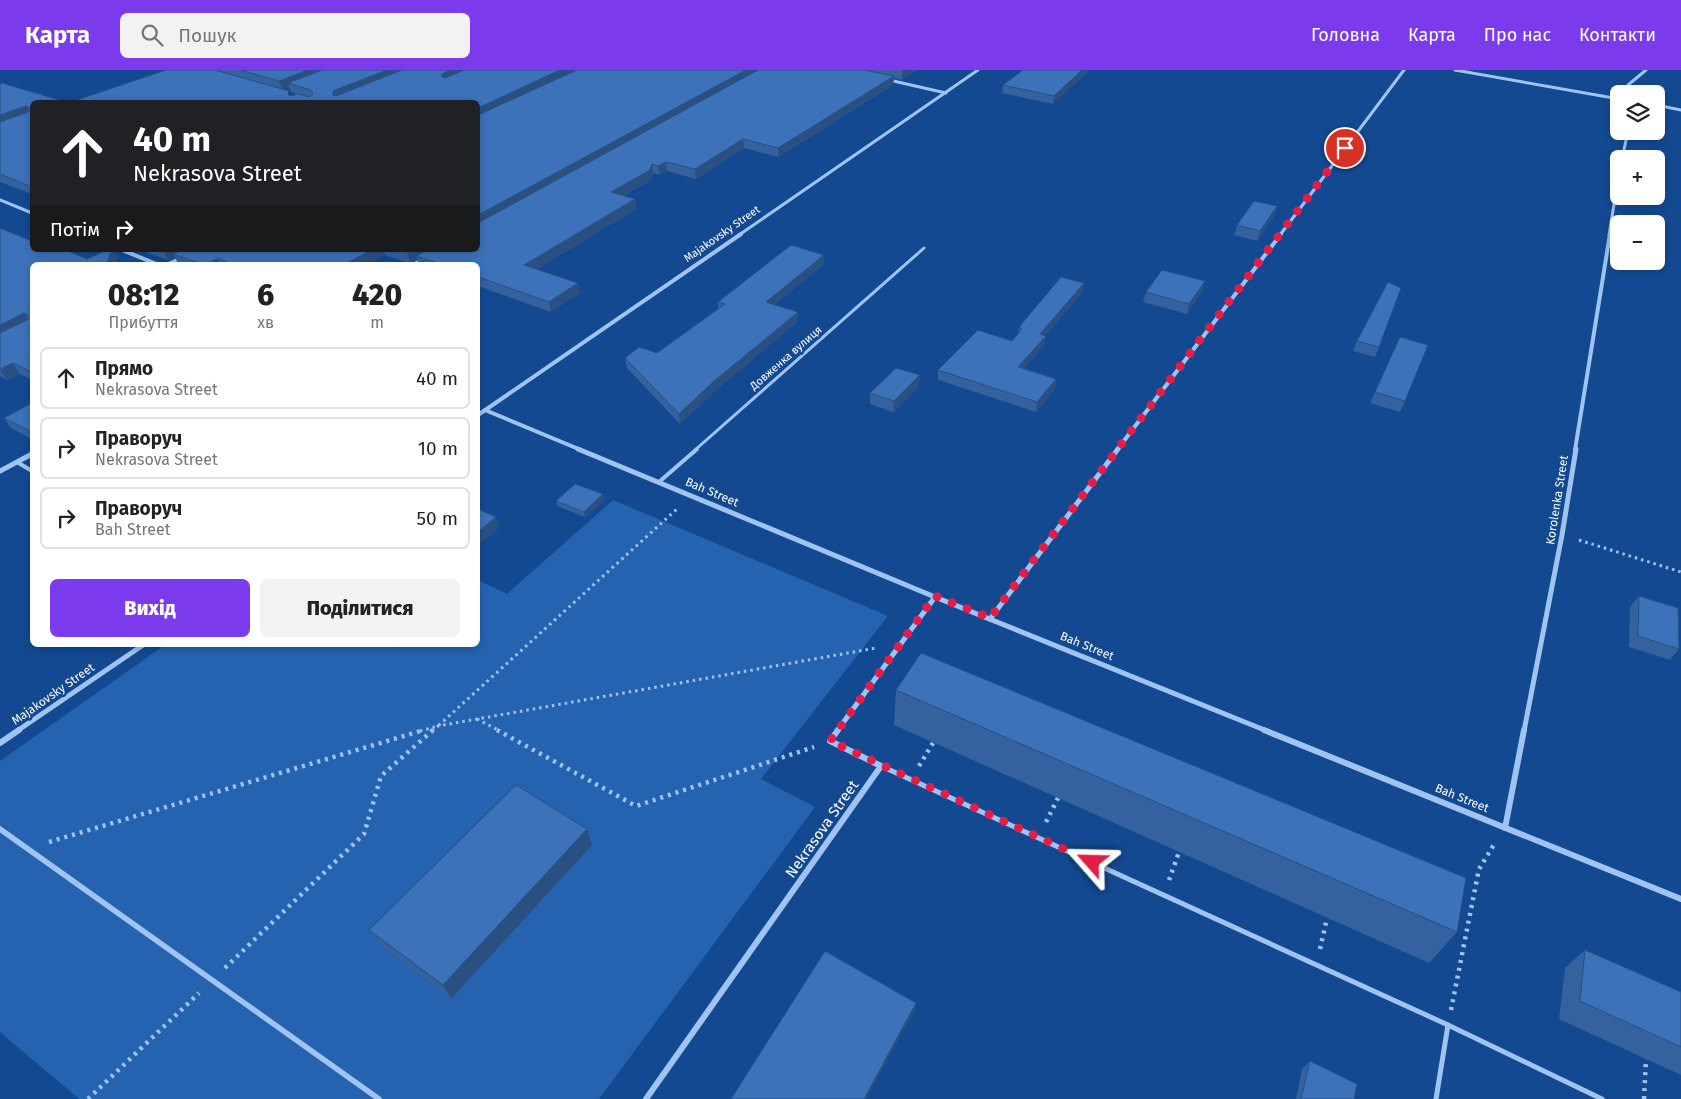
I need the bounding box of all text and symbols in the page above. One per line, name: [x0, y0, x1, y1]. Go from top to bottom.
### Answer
search box: [120, 13, 470, 58]
text: Карта: [25, 21, 90, 49]
icon: search: [138, 21, 166, 49]
text: Пошук: [178, 24, 236, 47]
text: Головна: [1311, 24, 1380, 46]
text: Карта: [1408, 24, 1456, 46]
text: Про нас: [1484, 24, 1551, 46]
text: Контакти: [1579, 24, 1656, 46]
map controls: [1610, 85, 1665, 270]
button: layers: [1610, 85, 1665, 140]
text: 40 m: [133, 118, 211, 160]
icon: ahead: [50, 120, 115, 185]
pin: [1324, 127, 1366, 169]
icon: arrive: [1331, 134, 1359, 162]
button: +: [1610, 150, 1665, 205]
text: Nekrasova Street: [133, 160, 302, 187]
street label: Majakovsky Street: [682, 203, 762, 265]
icon: right: [110, 215, 138, 243]
button: −: [1610, 215, 1665, 270]
text: Потім: [50, 218, 100, 241]
text: 08:12: [108, 277, 179, 313]
text: 6: [257, 277, 274, 313]
text: 420: [352, 277, 402, 313]
text: Прибуття: [109, 313, 179, 332]
text: хв: [257, 313, 274, 332]
text: m: [370, 313, 384, 332]
street label: Довженка вулиця: [747, 323, 825, 393]
text: Прямо: [95, 357, 153, 380]
icon: ahead: [52, 364, 80, 392]
text: 40 m: [416, 367, 458, 390]
text: Nekrasova Street: [95, 380, 218, 399]
text: Праворуч: [95, 427, 182, 450]
icon: right: [52, 434, 80, 462]
text: 10 m: [418, 437, 458, 460]
text: Nekrasova Street: [95, 450, 218, 469]
street label: Korolenka Street: [1543, 454, 1571, 546]
street label: Bah Street: [683, 474, 741, 510]
text: Праворуч: [95, 497, 182, 520]
icon: right: [52, 504, 80, 532]
text: 50 m: [417, 507, 458, 530]
text: Bah Street: [95, 520, 170, 539]
button: Вихід: [50, 579, 250, 637]
button: Поділитися: [260, 579, 460, 637]
street label: Bah Street: [1058, 629, 1116, 663]
street label: Majakovsky Street: [9, 660, 98, 728]
street label: Nekrasova Street: [782, 776, 863, 881]
street label: Bah Street: [1433, 781, 1491, 815]
position arrow: [1065, 835, 1117, 887]

